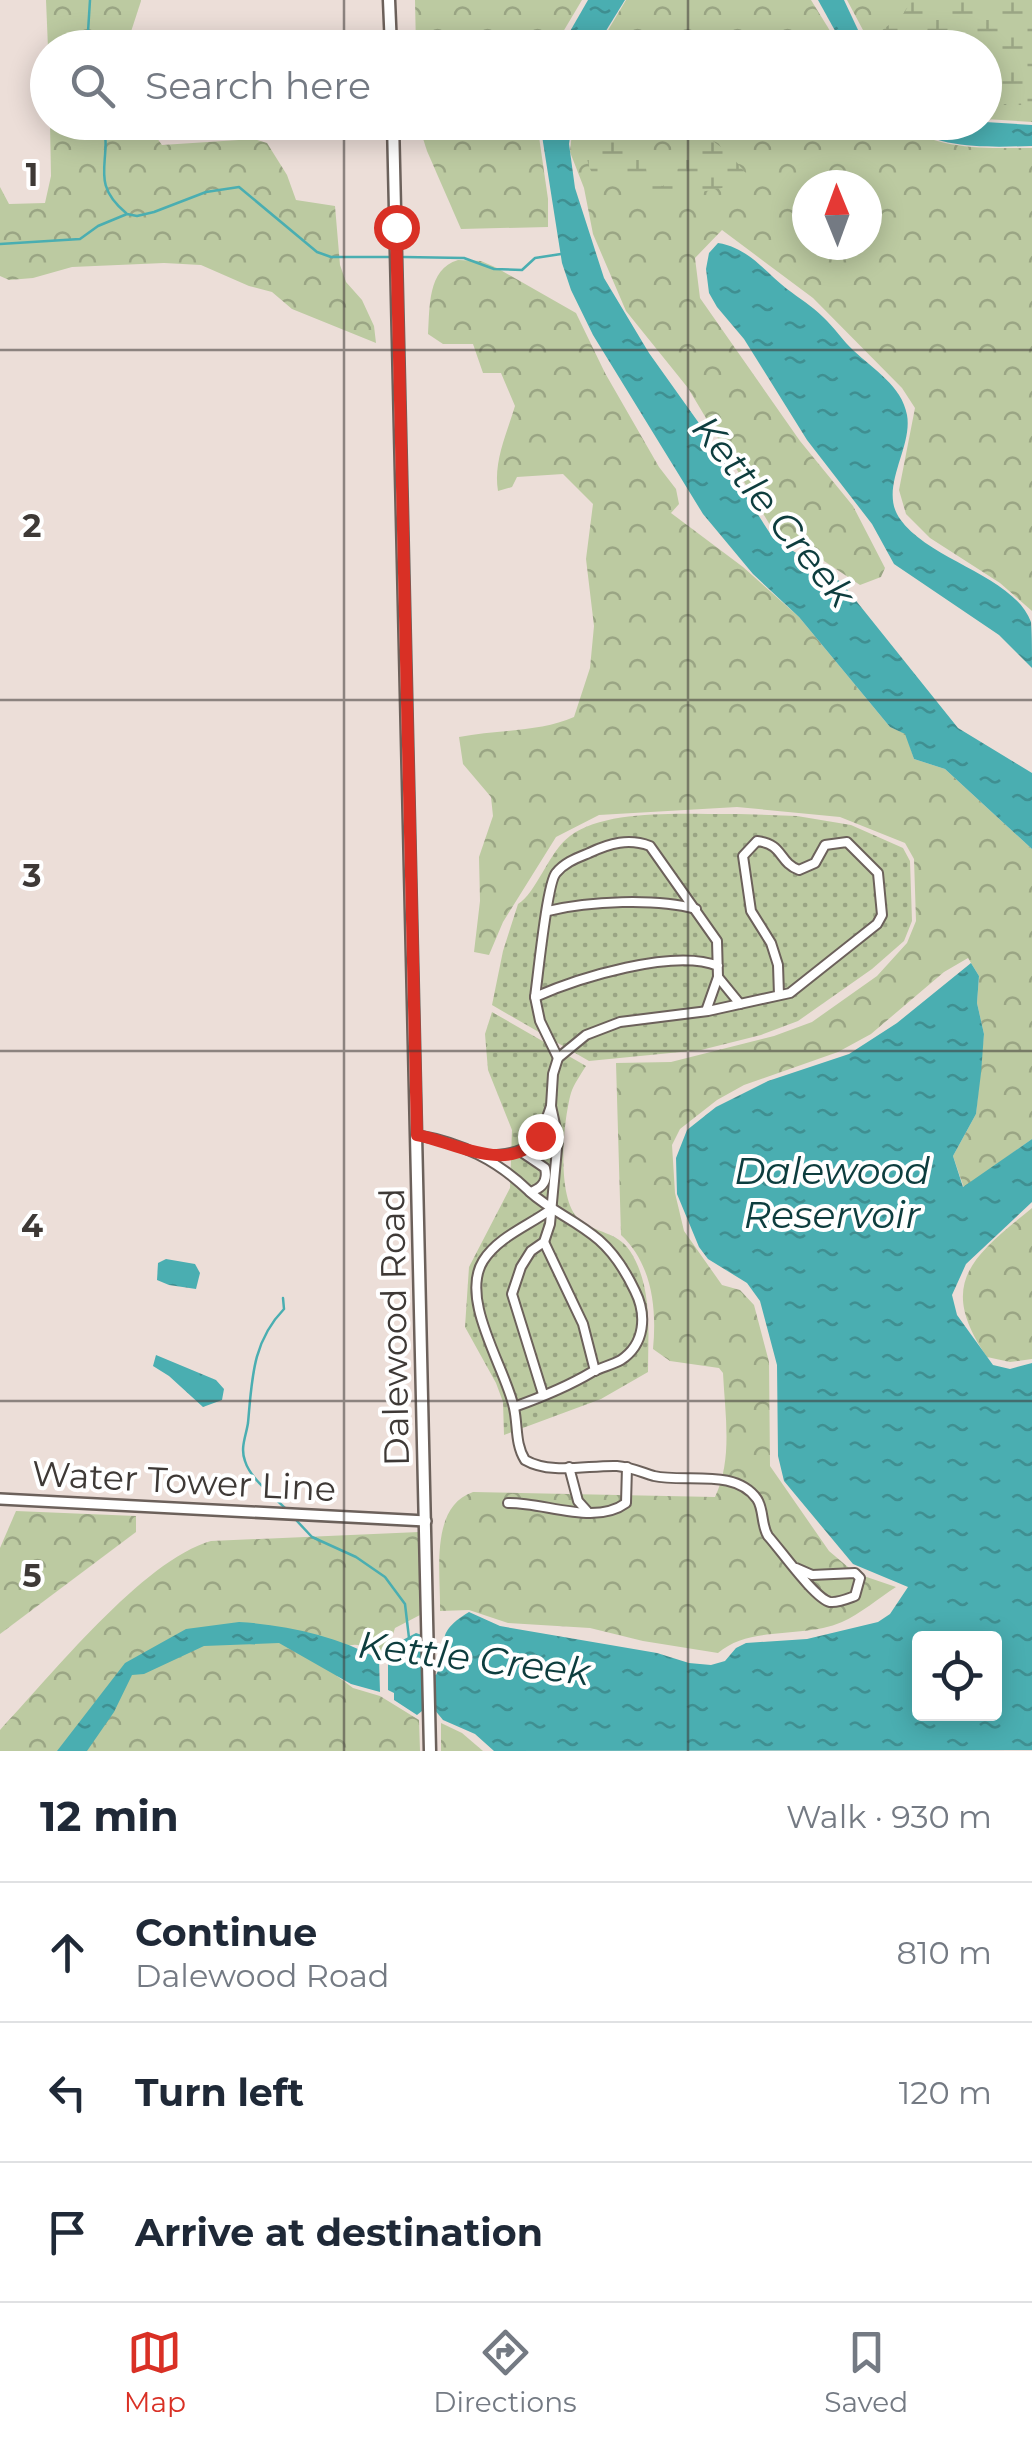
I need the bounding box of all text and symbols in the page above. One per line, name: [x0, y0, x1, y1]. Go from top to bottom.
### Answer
search box: [30, 30, 1002, 140]
icon: search: [65, 58, 120, 113]
text: Search here: [145, 62, 371, 109]
text: 1: [26, 155, 38, 194]
north arrow: [792, 170, 882, 260]
route start: [374, 205, 420, 251]
water label: Kettle Creek: [682, 406, 867, 617]
text: 2: [23, 506, 41, 545]
text: 3: [22, 856, 41, 895]
route end: [518, 1114, 564, 1160]
water label: Dalewood Reservoir: [734, 1147, 930, 1238]
street label: Dalewood Road: [370, 1187, 418, 1467]
text: 4: [21, 1206, 43, 1245]
street label: Water Tower Line: [31, 1452, 337, 1510]
text: 5: [22, 1556, 42, 1595]
water label: Kettle Creek: [355, 1620, 594, 1696]
map controls: [912, 1631, 1002, 1721]
button: locate: [912, 1631, 1002, 1721]
text: 12 min: [40, 1790, 179, 1842]
text: Walk · 930 m: [786, 1797, 992, 1836]
text: Continue: [135, 1909, 317, 1956]
icon: ahead: [40, 1925, 95, 1980]
text: 810 m: [897, 1933, 992, 1972]
text: Dalewood Road: [135, 1956, 389, 1995]
icon: left: [40, 2065, 95, 2120]
text: Turn left: [135, 2069, 304, 2116]
text: 120 m: [899, 2073, 992, 2112]
icon: arrive: [40, 2205, 95, 2260]
text: Arrive at destination: [135, 2209, 543, 2256]
tab: Map: [124, 2325, 186, 2419]
tab: Directions: [433, 2325, 577, 2419]
tab: Saved: [824, 2325, 908, 2419]

